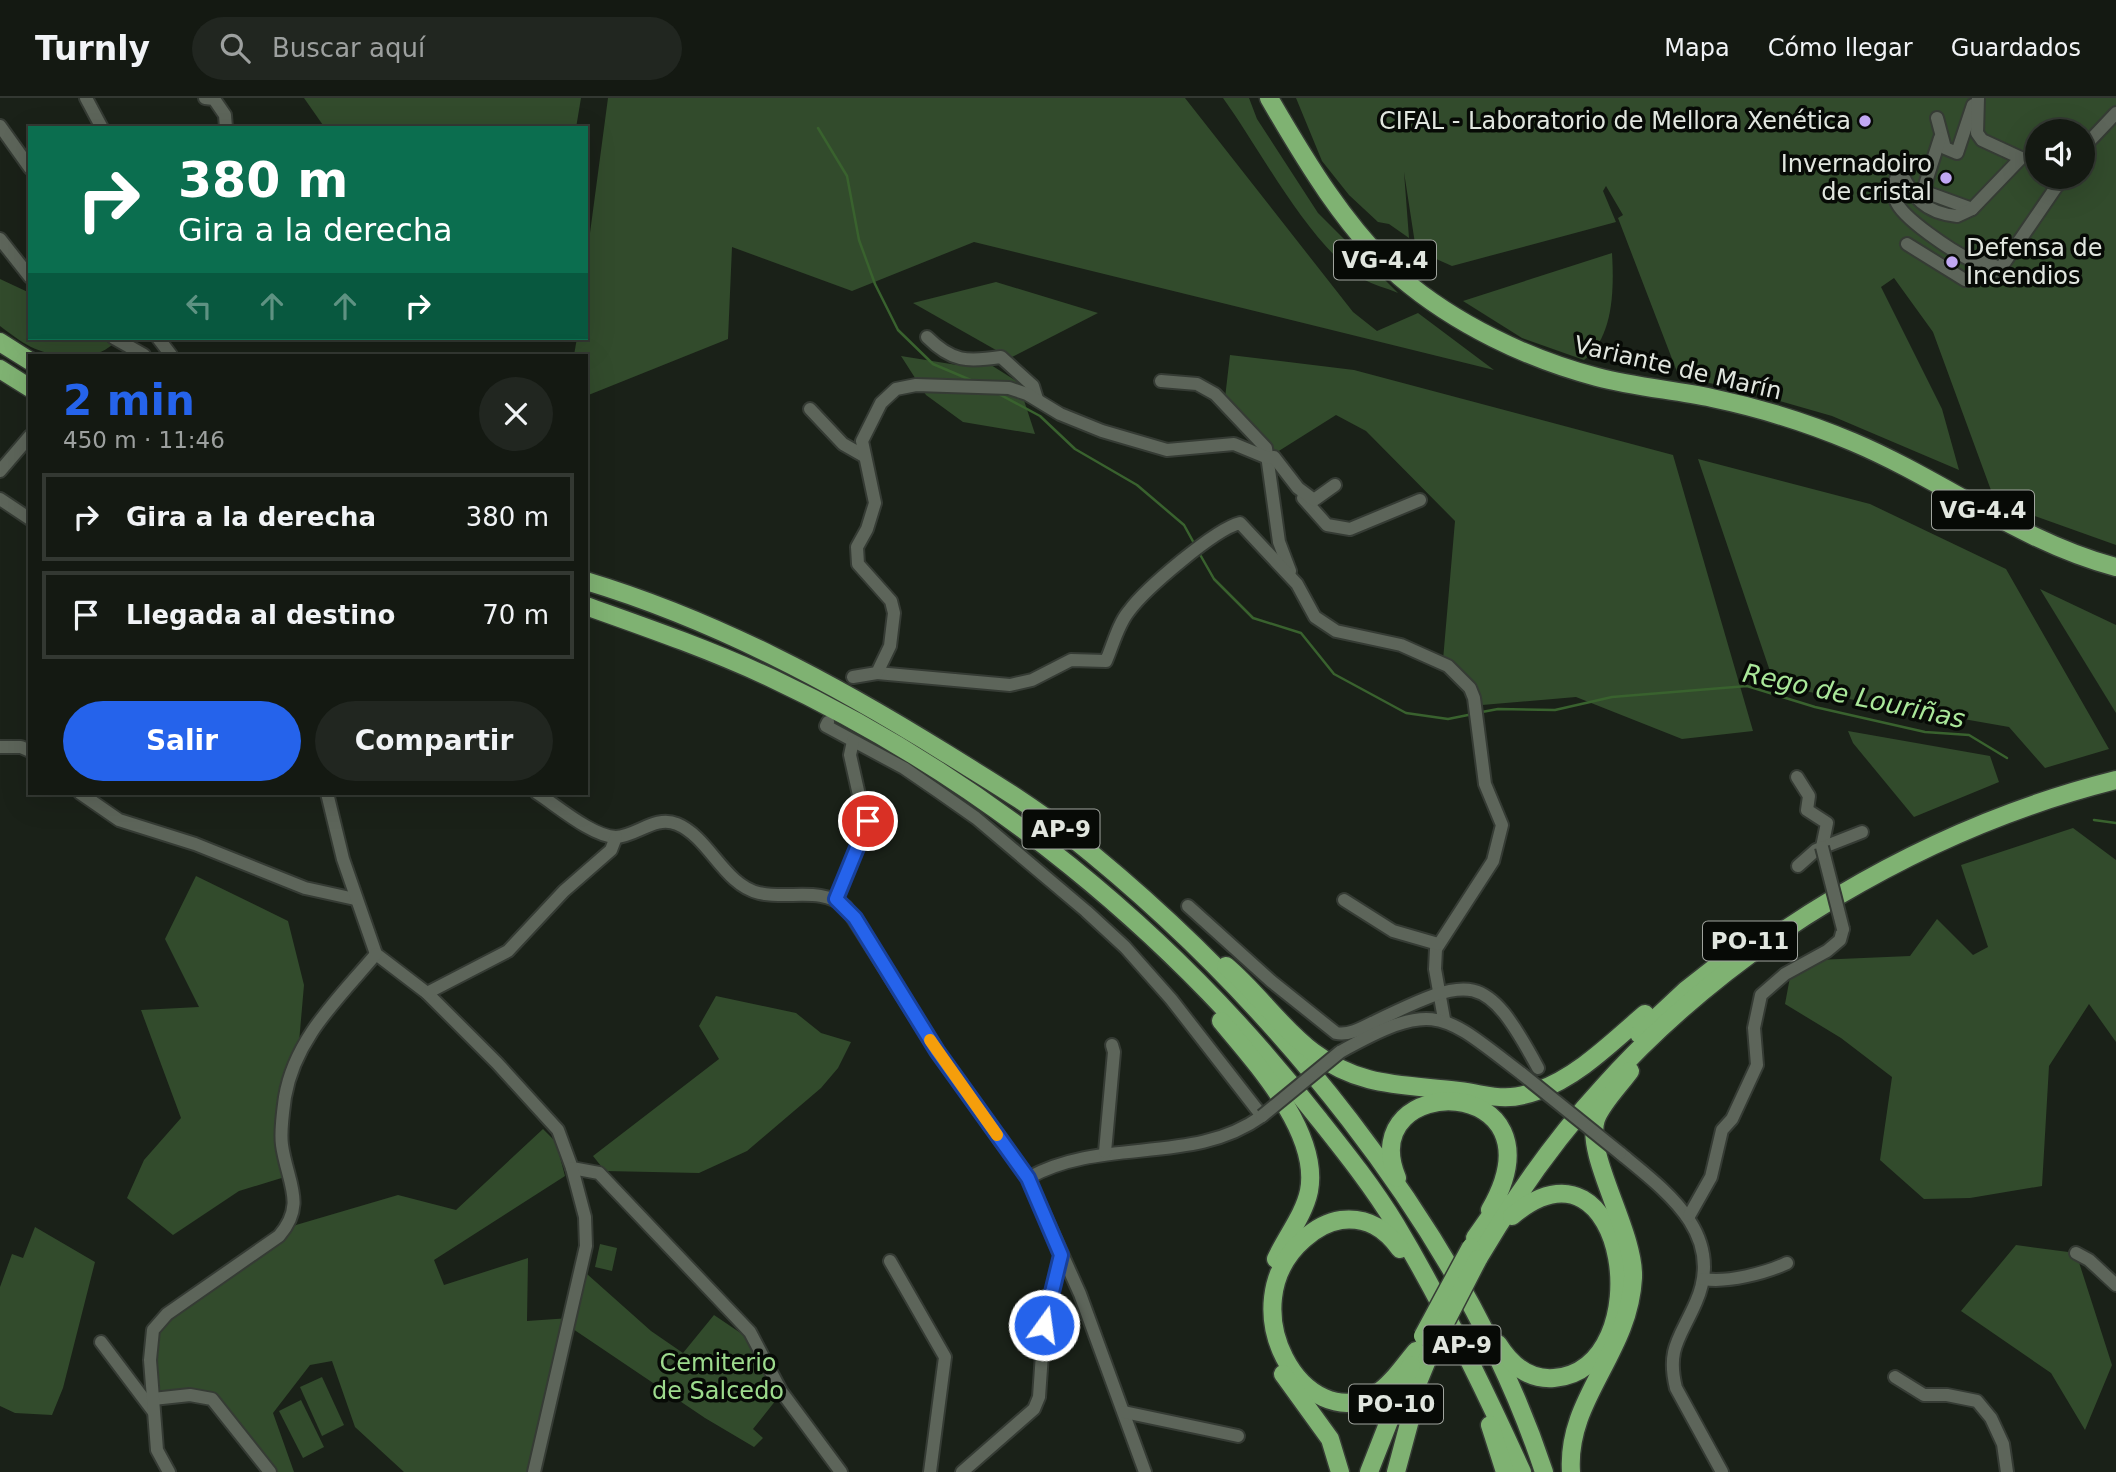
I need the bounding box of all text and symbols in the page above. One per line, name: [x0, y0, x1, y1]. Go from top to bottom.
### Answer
search box: [192, 17, 682, 80]
text: Turnly: [35, 29, 150, 68]
icon: search: [216, 29, 254, 67]
text: Buscar aquí: [272, 33, 425, 63]
text: Mapa: [1664, 34, 1730, 62]
text: Cómo llegar: [1768, 34, 1913, 62]
text: Guardados: [1951, 34, 2081, 62]
place label: CIFAL - Laboratorio de Mellora Xenética: [1379, 107, 1851, 135]
marker: CIFAL - Laboratorio de Mellora Xenética: [1857, 113, 1873, 129]
map controls: [2025, 119, 2095, 189]
button: sound: [2025, 119, 2095, 189]
place label: Invernadoiro de cristal: [1781, 150, 1932, 206]
text: 380 m: [178, 152, 348, 209]
icon: right: [63, 154, 154, 245]
marker: Invernadoiro de cristal: [1938, 170, 1954, 186]
text: Gira a la derecha: [178, 211, 453, 249]
place label: Defensa de Incendios: [1966, 234, 2103, 290]
road number: VG-4.4: [1334, 240, 1436, 280]
marker: Defensa de Incendios: [1944, 254, 1960, 270]
icon: left: [180, 287, 218, 325]
icon: ahead: [253, 287, 291, 325]
icon: ahead: [326, 287, 364, 325]
icon: right: [399, 287, 437, 325]
street label: Variante de Marín: [1571, 330, 1785, 406]
text: 2 min: [63, 376, 195, 425]
button: close: [479, 377, 553, 451]
text: 450 m · 11:46: [63, 427, 225, 453]
road number: VG-4.4: [1932, 490, 2034, 530]
icon: right: [67, 498, 105, 536]
text: Gira a la derecha: [126, 502, 376, 532]
text: 380 m: [466, 502, 549, 532]
icon: arrive: [67, 596, 105, 634]
text: Llegada al destino: [126, 600, 395, 630]
text: 70 m: [482, 600, 549, 630]
water label: Rego de Louriñas: [1740, 658, 1968, 734]
button: Salir: [63, 701, 301, 781]
button: Compartir: [315, 701, 553, 781]
pin: [838, 791, 898, 851]
icon: arrive: [849, 802, 887, 840]
road number: AP-9: [1023, 810, 1100, 848]
road number: PO-11: [1703, 922, 1797, 960]
position arrow: [1007, 1288, 1081, 1362]
road number: AP-9: [1424, 1326, 1500, 1364]
park label: Cemiterio de Salcedo: [652, 1349, 784, 1405]
road number: PO-10: [1349, 1385, 1443, 1424]

